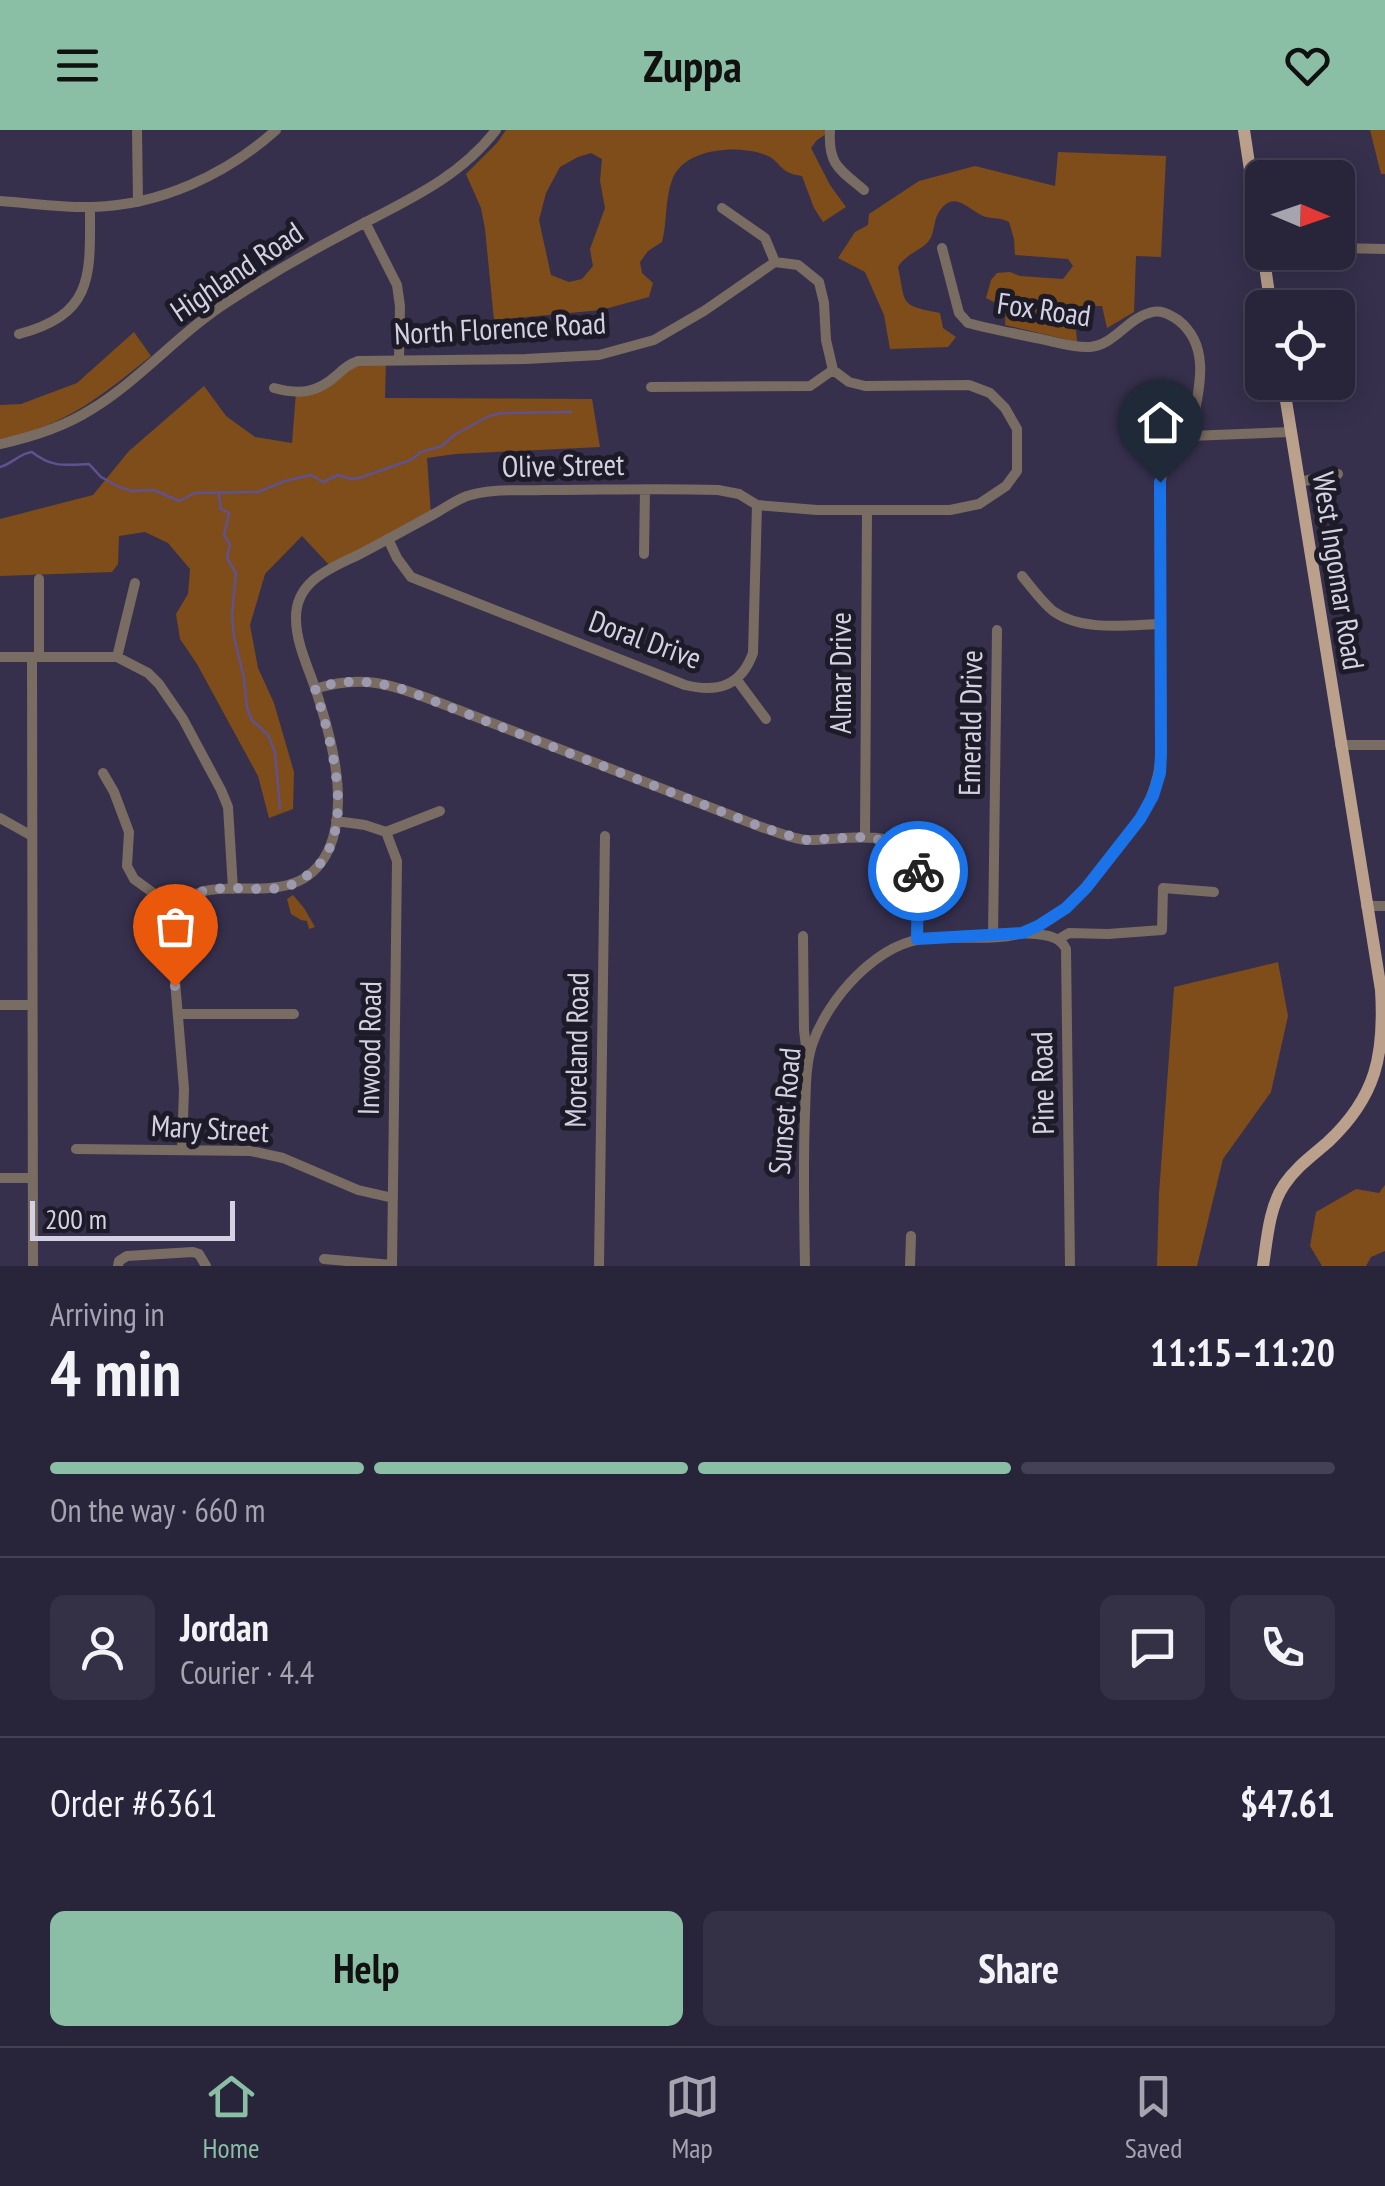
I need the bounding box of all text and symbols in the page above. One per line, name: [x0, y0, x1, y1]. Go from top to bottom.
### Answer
text: Zuppa: [643, 36, 742, 94]
icon: menu: [50, 38, 105, 93]
icon: heart: [1280, 38, 1335, 93]
north arrow: [1245, 160, 1355, 270]
map controls: [1245, 160, 1355, 400]
street label: Highland Road: [162, 212, 310, 329]
street label: Fox Road: [995, 283, 1093, 334]
button: locate: [1245, 290, 1355, 400]
street label: North Florence Road: [393, 302, 607, 353]
pin: [1118, 380, 1203, 483]
icon: home: [1133, 395, 1188, 450]
street label: Olive Street: [501, 444, 625, 485]
street label: West Ingomar Road: [1305, 469, 1374, 672]
street label: Doral Drive: [584, 600, 707, 677]
street label: Almar Drive: [820, 612, 859, 734]
street label: Emerald Drive: [949, 650, 990, 796]
courier: [868, 821, 968, 921]
icon: bike: [891, 844, 946, 899]
pin: [133, 884, 218, 987]
icon: bag: [148, 899, 203, 954]
street label: Moreland Road: [555, 972, 596, 1128]
street label: Inwood Road: [348, 981, 389, 1115]
street label: Pine Road: [1021, 1031, 1062, 1135]
street label: Sunset Road: [759, 1046, 808, 1176]
street label: Mary Street: [150, 1105, 271, 1150]
scale bar: [30, 1196, 235, 1240]
text: 200 m: [45, 1200, 107, 1237]
text: Arriving in: [50, 1293, 165, 1335]
text: 11:15–11:20: [1150, 1327, 1335, 1376]
text: 4 min: [50, 1330, 181, 1414]
text: On the way · 660 m: [50, 1489, 265, 1531]
button: person: [50, 1595, 155, 1700]
button: chat: [1100, 1595, 1205, 1700]
button: phone: [1230, 1595, 1335, 1700]
text: Jordan: [180, 1602, 269, 1651]
text: Courier · 4.4: [180, 1651, 314, 1693]
text: Order #6361: [50, 1778, 217, 1827]
text: $47.61: [1240, 1778, 1335, 1827]
button: Help: [50, 1911, 683, 2026]
button: Share: [703, 1911, 1335, 2026]
tab: Home: [203, 2069, 259, 2166]
tab: Map: [665, 2069, 720, 2166]
tab: Saved: [1125, 2069, 1182, 2166]

